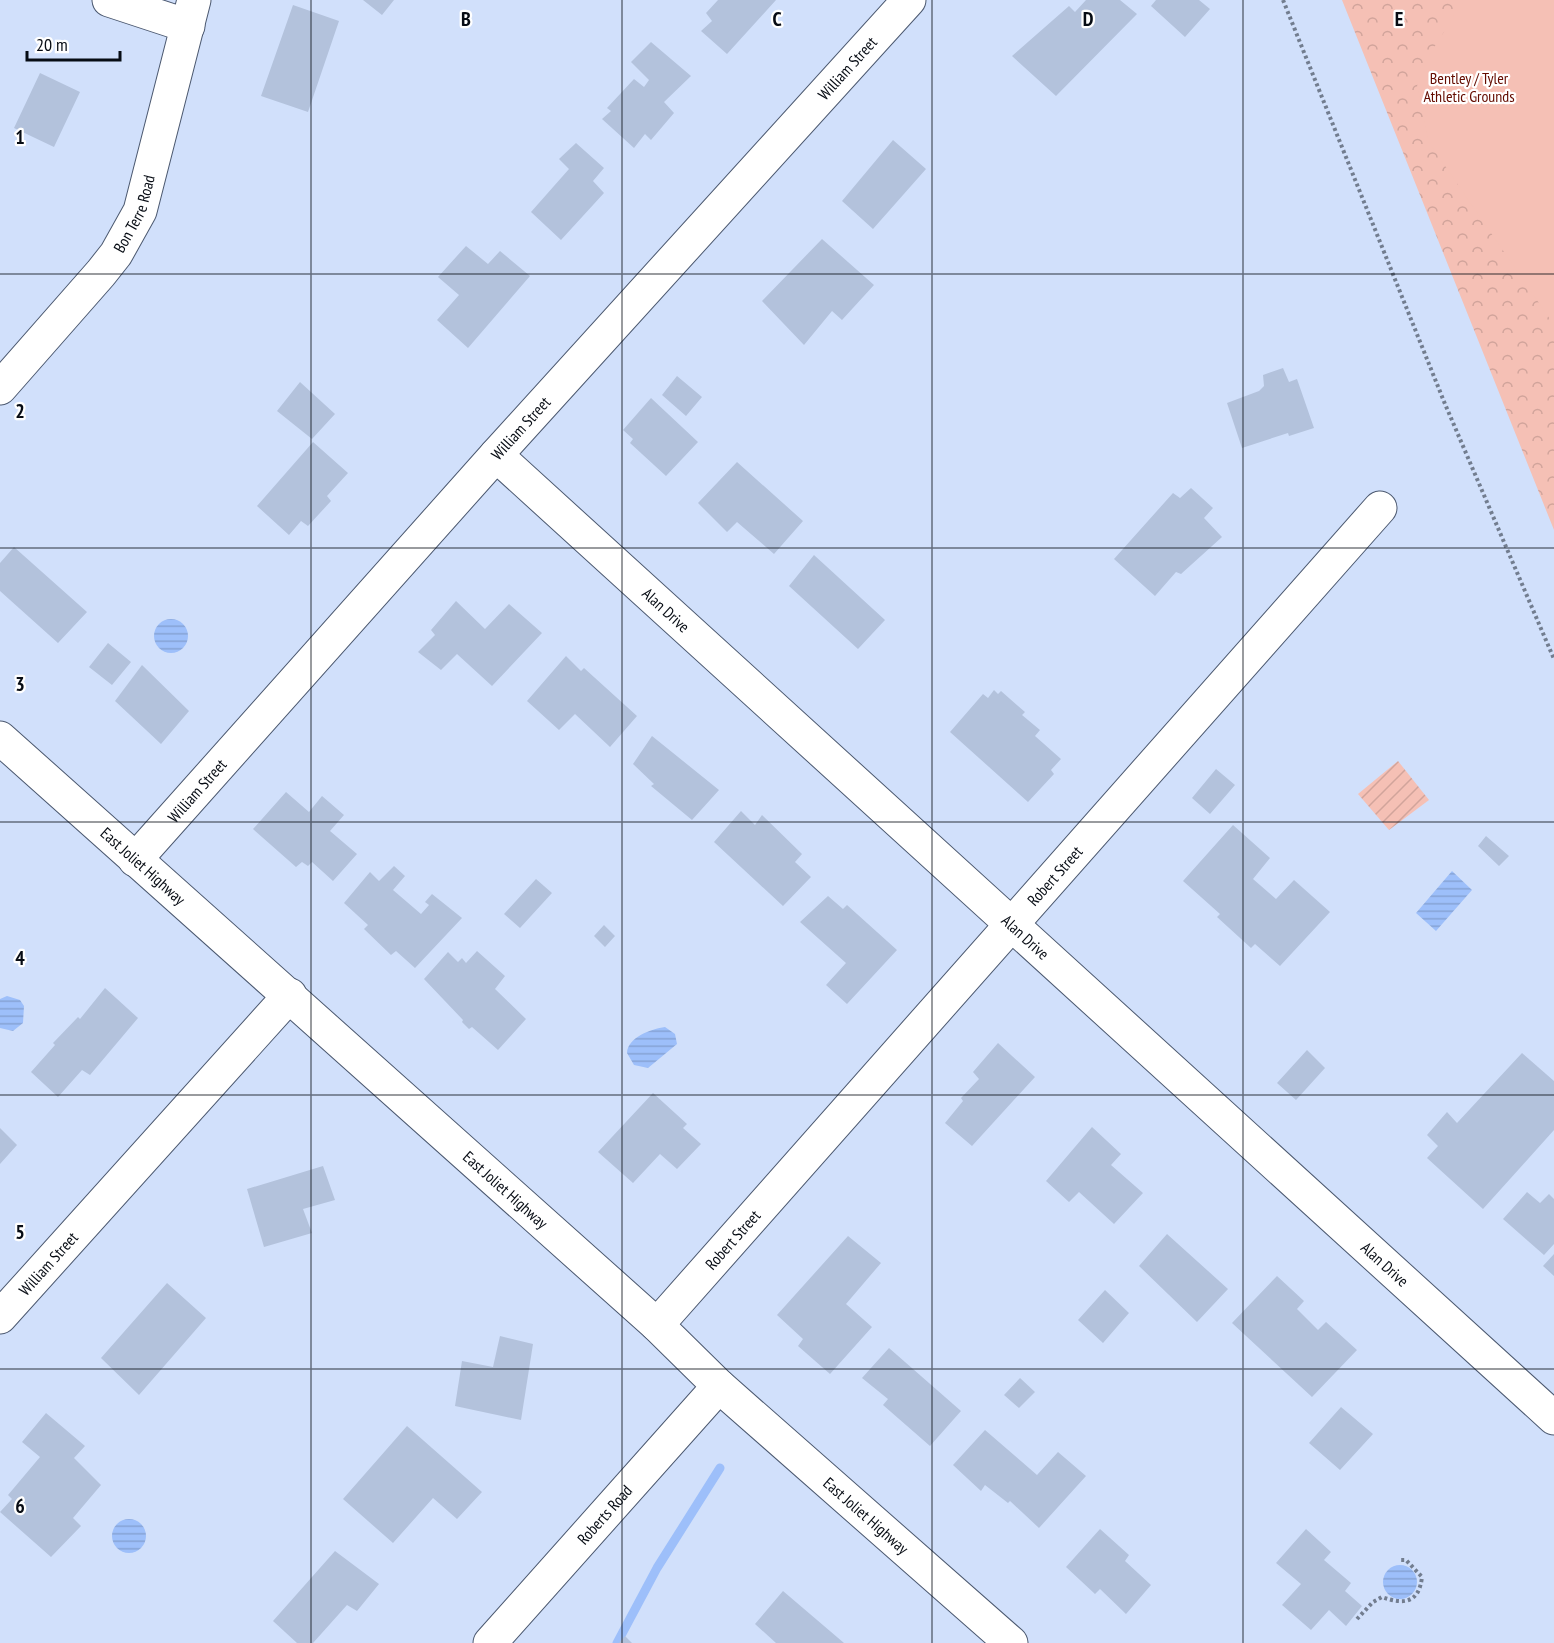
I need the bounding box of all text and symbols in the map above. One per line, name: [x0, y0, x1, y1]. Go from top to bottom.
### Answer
text: B: [461, 6, 471, 32]
text: C: [772, 6, 782, 32]
text: D: [1083, 6, 1094, 32]
text: E: [1395, 6, 1403, 32]
scale bar: [27, 24, 120, 62]
street label: William Street: [813, 32, 881, 104]
text: 20 m: [36, 33, 68, 56]
park label: Bentley / Tyler Athletic Grounds: [1423, 68, 1515, 106]
text: 1: [15, 124, 25, 150]
street label: Bon Terre Road: [109, 173, 159, 256]
street label: William Street: [487, 392, 555, 464]
text: 2: [15, 398, 25, 424]
street label: Alan Drive: [638, 583, 694, 636]
text: 3: [15, 671, 25, 697]
street label: William Street: [163, 754, 231, 827]
street label: East Joliet Highway: [97, 823, 190, 909]
street label: Robert Street: [1023, 841, 1087, 910]
street label: Alan Drive: [998, 910, 1053, 964]
text: 4: [15, 945, 25, 971]
street label: East Joliet Highway: [459, 1147, 552, 1233]
street label: Robert Street: [701, 1205, 765, 1274]
text: 5: [15, 1219, 25, 1245]
street label: William Street: [14, 1227, 82, 1299]
street label: Alan Drive: [1357, 1237, 1413, 1291]
street label: East Joliet Highway: [819, 1473, 913, 1558]
street label: Roberts Road: [573, 1481, 636, 1548]
text: 6: [15, 1493, 25, 1519]

